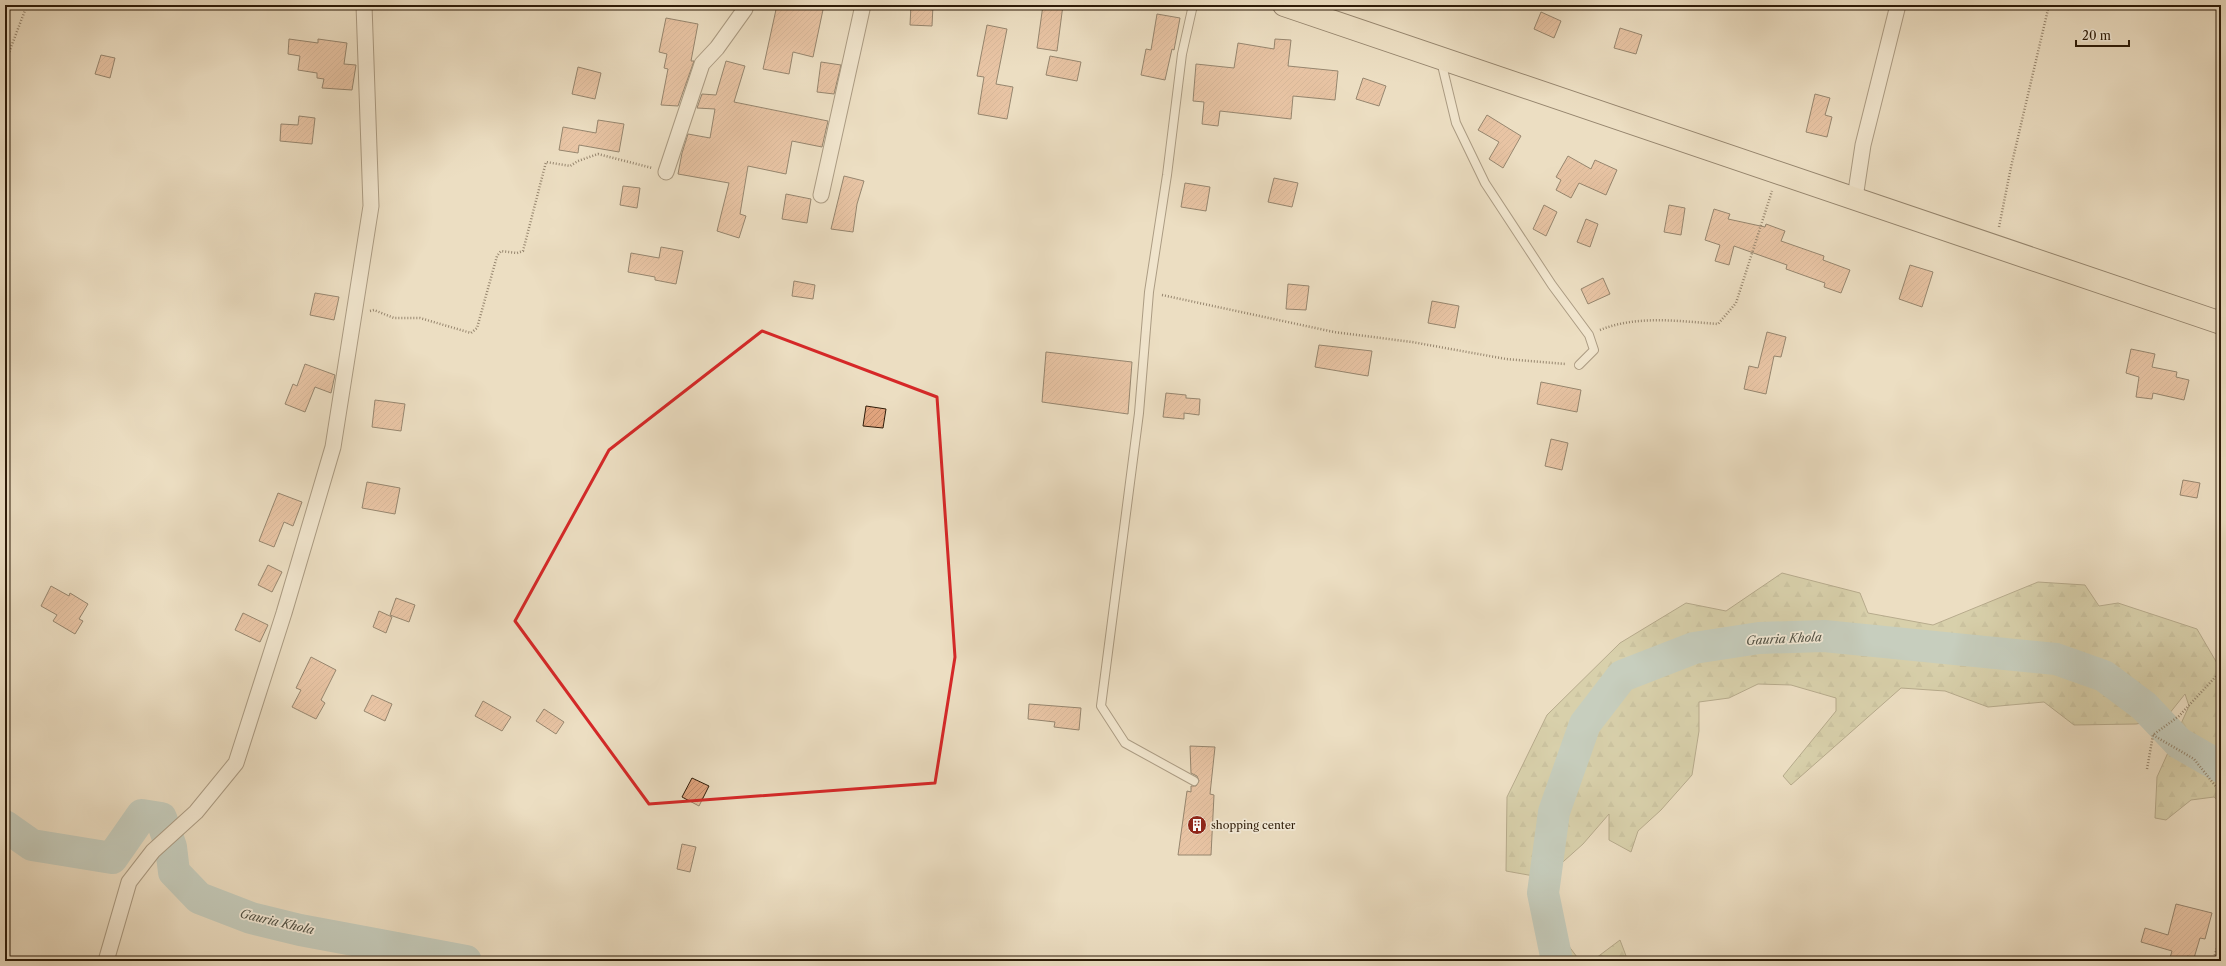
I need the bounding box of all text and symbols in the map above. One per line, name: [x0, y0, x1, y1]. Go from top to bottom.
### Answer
scale bar: [2076, 22, 2129, 48]
text: 20 m: [2082, 28, 2111, 43]
water label: Gauria Khola: [1746, 629, 1822, 648]
building icon: shopping center: [1186, 814, 1208, 836]
place label: shopping center: [1211, 818, 1296, 832]
water label: Gauria Khola: [239, 906, 316, 937]

